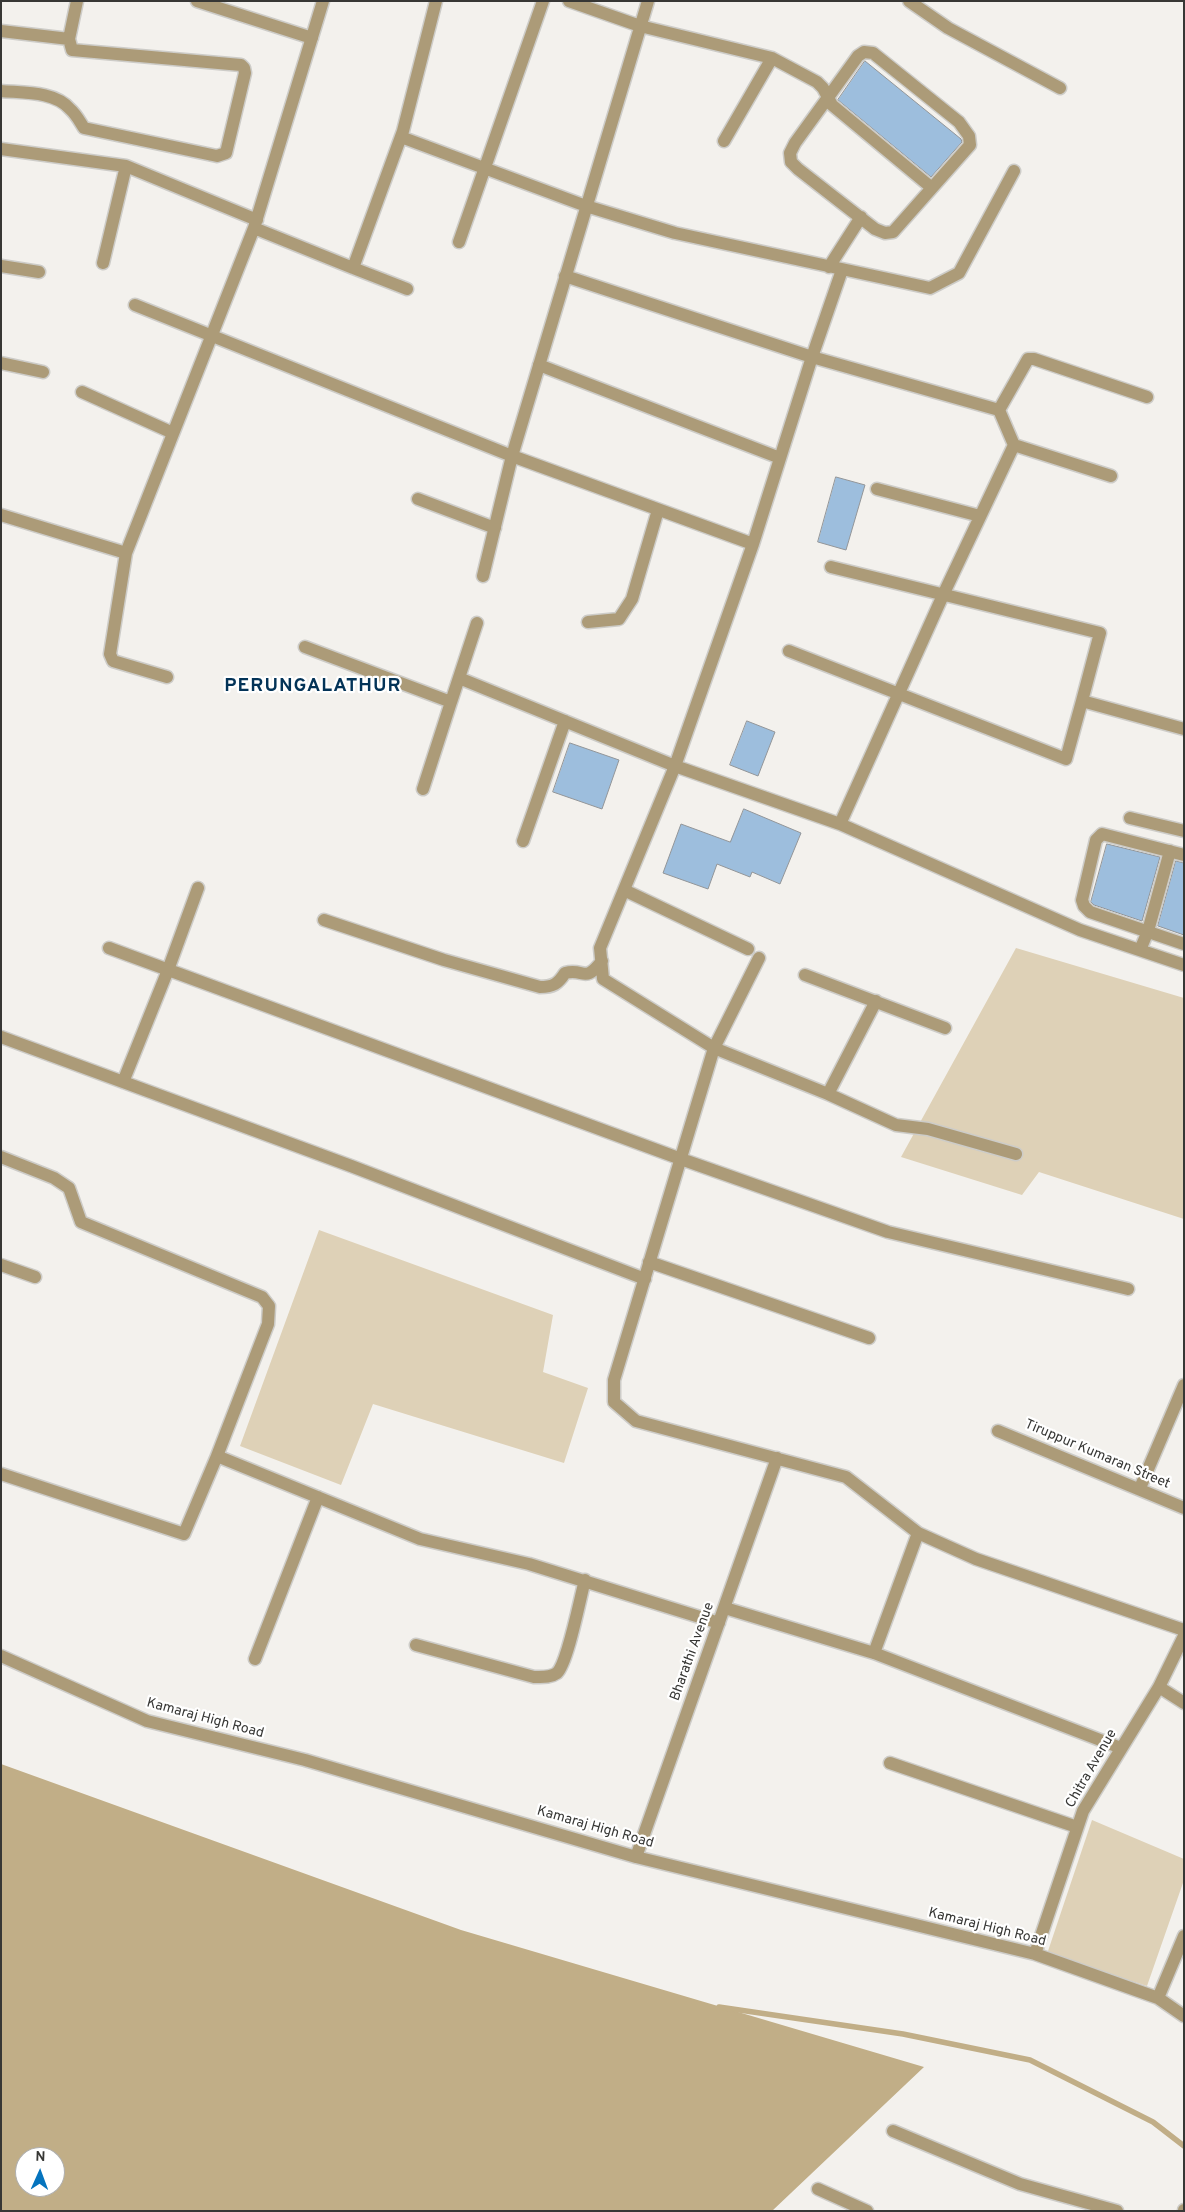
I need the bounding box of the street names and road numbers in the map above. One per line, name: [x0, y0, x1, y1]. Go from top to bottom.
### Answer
street label: Tiruppur Kumaran Street: [1022, 1417, 1172, 1493]
street label: Bharathi Avenue: [667, 1600, 719, 1704]
street label: Kamaraj High Road: [145, 1695, 265, 1743]
street label: Chitra Avenue: [1063, 1727, 1121, 1811]
street label: Kamaraj High Road: [535, 1803, 655, 1853]
street label: Kamaraj High Road: [926, 1905, 1048, 1951]

